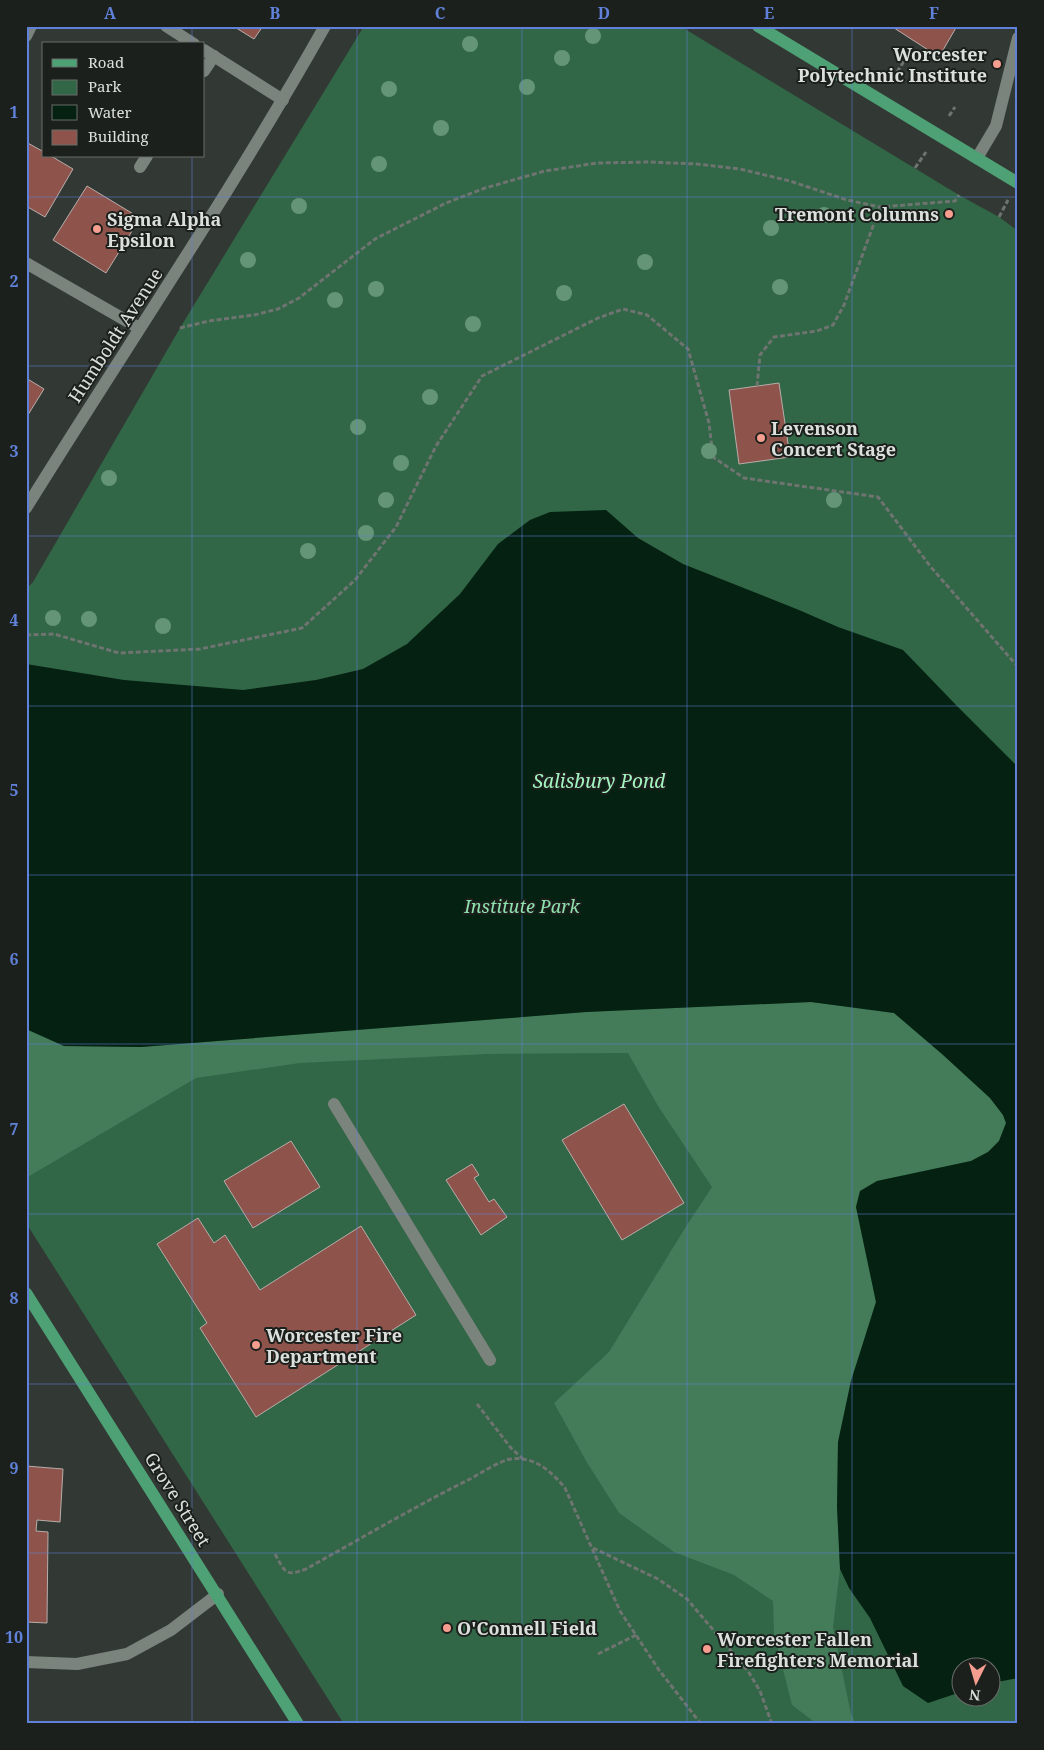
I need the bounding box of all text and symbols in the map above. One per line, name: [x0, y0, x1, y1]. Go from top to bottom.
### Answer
text: A: [104, 2, 117, 24]
text: B: [270, 2, 281, 24]
text: C: [435, 2, 446, 24]
text: D: [598, 2, 610, 24]
text: E: [764, 2, 774, 24]
text: F: [929, 2, 939, 24]
legend: [42, 42, 205, 158]
place label: Worcester Polytechnic Institute: [798, 42, 988, 87]
text: Road: [88, 52, 124, 72]
marker: Worcester Polytechnic Institute: [991, 58, 1003, 70]
text: Park: [88, 76, 122, 96]
text: 1: [9, 101, 19, 123]
text: Water: [88, 102, 131, 122]
text: Building: [88, 126, 149, 146]
place label: Tremont Columns: [775, 202, 939, 226]
place label: Sigma Alpha Epsilon: [107, 207, 222, 252]
marker: Tremont Columns: [943, 208, 955, 220]
marker: Sigma Alpha Epsilon: [91, 223, 103, 235]
street label: Humboldt Avenue: [62, 263, 168, 407]
text: 2: [9, 270, 19, 292]
place label: Levenson Concert Stage: [771, 416, 896, 461]
marker: Levenson Concert Stage: [755, 432, 767, 444]
text: 3: [9, 440, 19, 462]
text: 4: [9, 609, 19, 631]
water label: Salisbury Pond: [533, 768, 666, 794]
text: 5: [9, 779, 19, 801]
park label: Institute Park: [463, 894, 581, 918]
text: 6: [9, 948, 19, 970]
text: 7: [9, 1118, 19, 1140]
text: 8: [9, 1287, 19, 1309]
place label: Worcester Fire Department: [266, 1323, 402, 1368]
marker: Worcester Fire Department: [250, 1339, 262, 1351]
street label: Grove Street: [140, 1447, 216, 1551]
text: 9: [9, 1457, 19, 1479]
place label: O'Connell Field: [457, 1616, 597, 1640]
marker: O'Connell Field: [441, 1622, 453, 1634]
text: 10: [5, 1626, 23, 1648]
place label: Worcester Fallen Firefighters Memorial: [717, 1627, 919, 1672]
marker: Worcester Fallen Firefighters Memorial: [701, 1643, 713, 1655]
north arrow: [952, 1658, 1002, 1708]
text: N: [968, 1686, 981, 1705]

